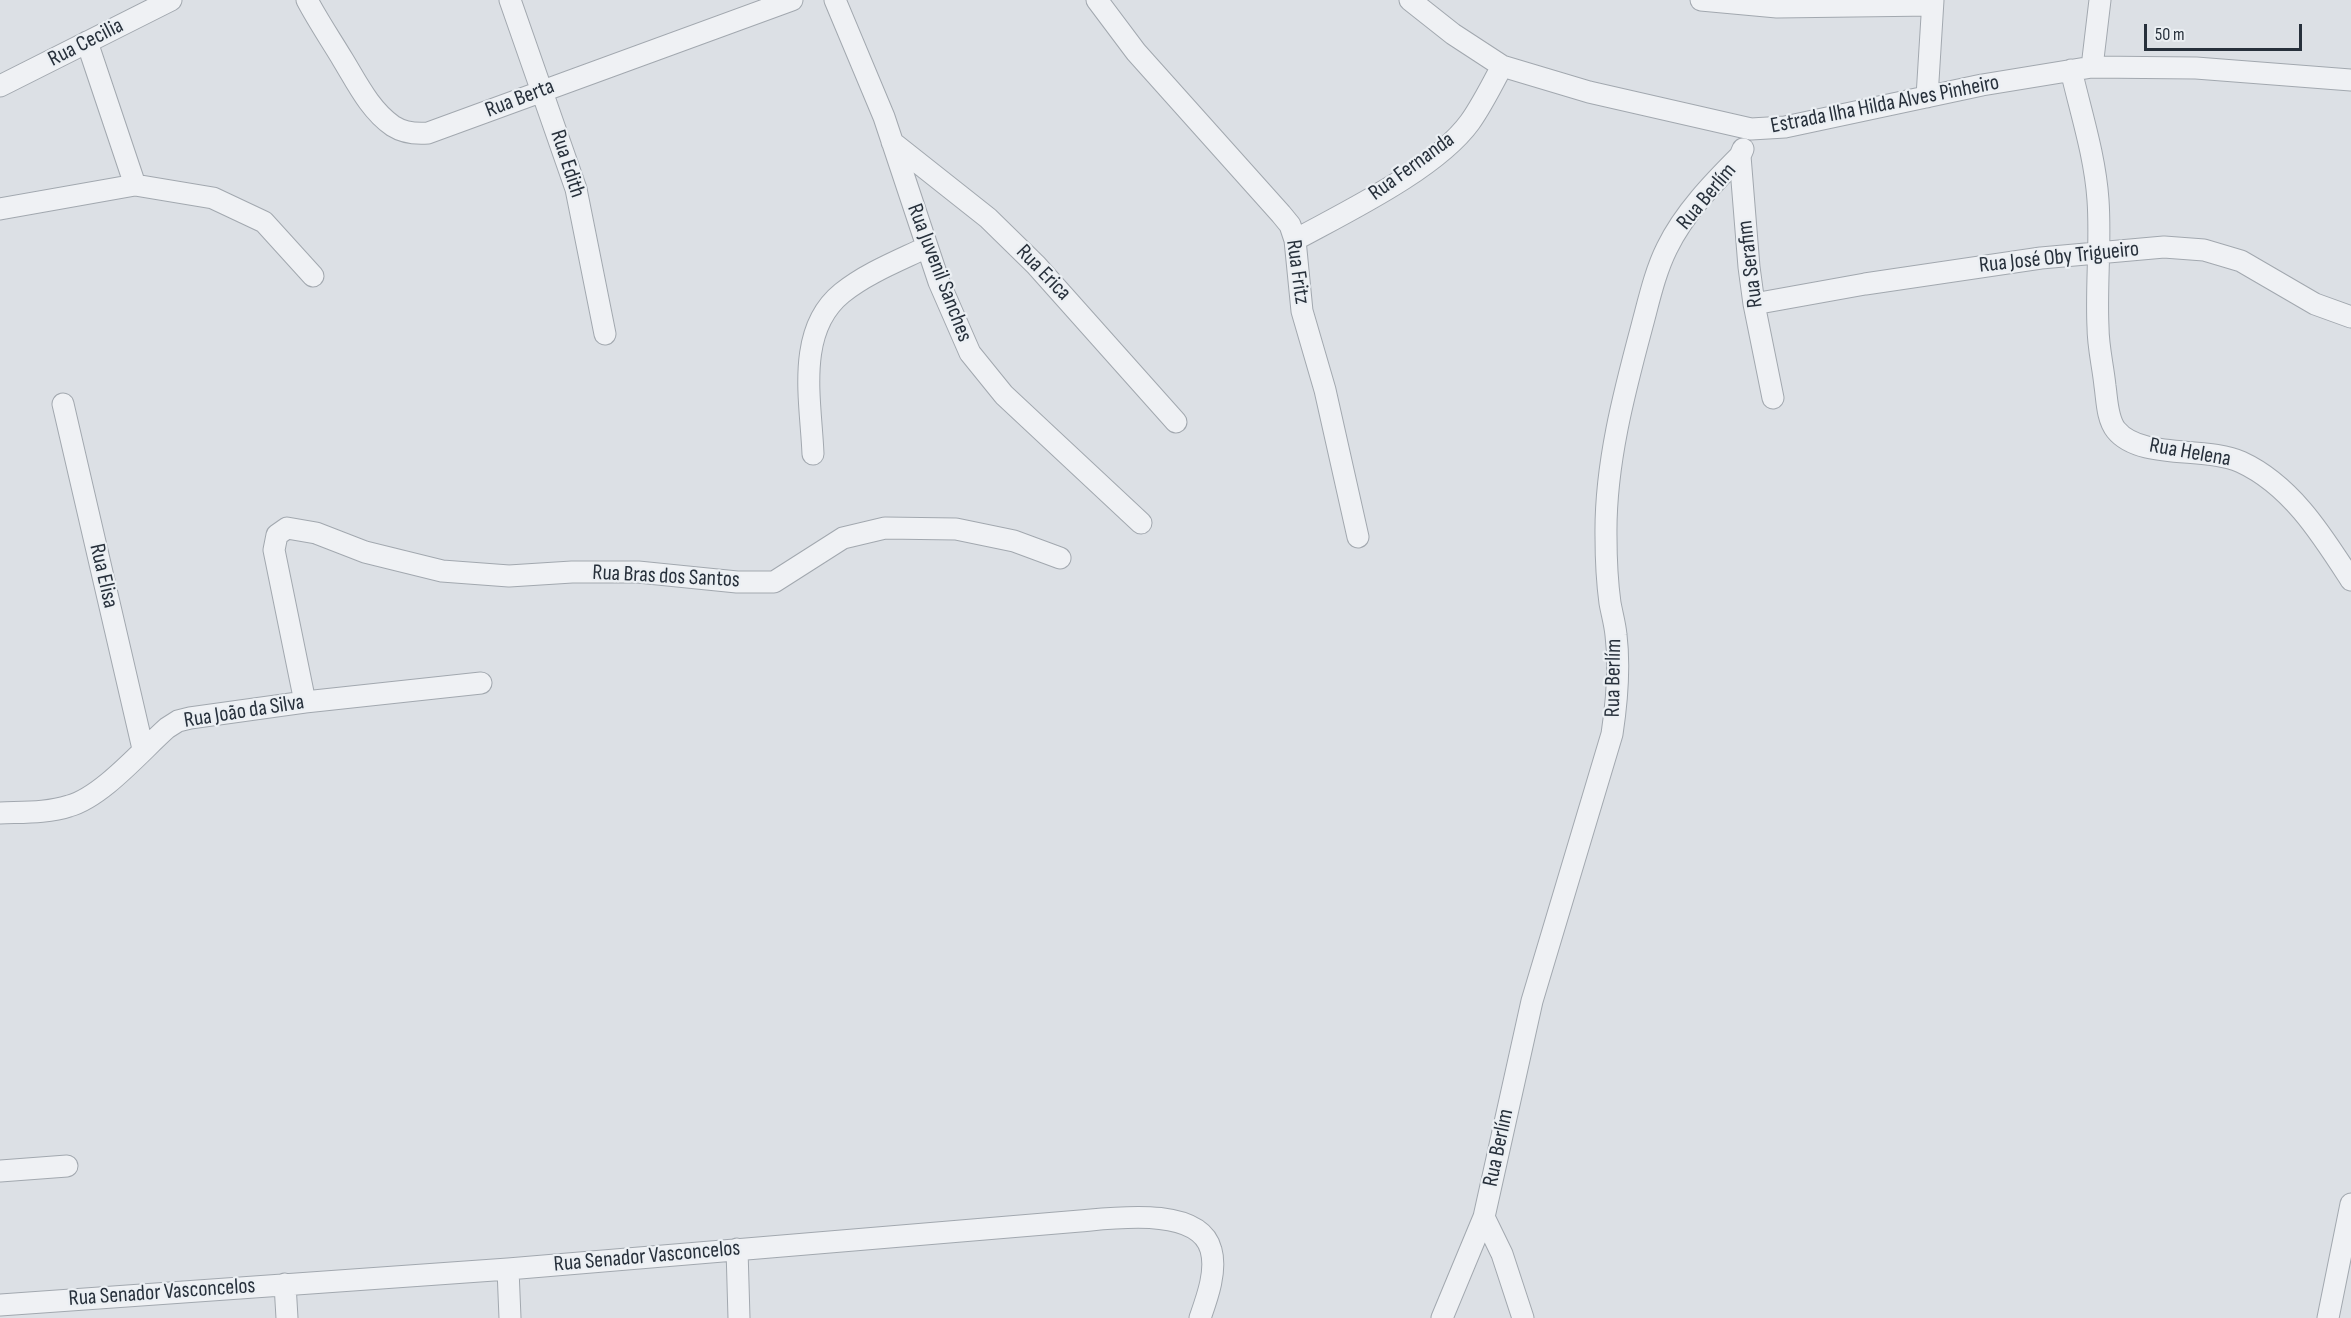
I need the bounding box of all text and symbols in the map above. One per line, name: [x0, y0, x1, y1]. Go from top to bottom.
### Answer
scale bar: [2147, 12, 2304, 50]
street label: Rua Cecilia: [44, 13, 128, 73]
text: 50 m: [2155, 24, 2185, 45]
street label: Estrada Ilha Hilda Alves Pinheiro: [1768, 70, 2002, 140]
street label: Rua Berta: [482, 74, 558, 124]
street label: Rua Edith: [544, 127, 590, 201]
street label: Rua Fernanda: [1364, 127, 1460, 207]
street label: Rua Berlím: [1672, 158, 1742, 236]
street label: Rua Juvenil Sanches: [901, 200, 977, 346]
street label: Rua Serafim: [1733, 219, 1769, 309]
street label: Rua José Oby Trigueiro: [1978, 236, 2140, 280]
street label: Rua Fritz: [1279, 238, 1315, 306]
street label: Rua Erica: [1010, 239, 1076, 307]
street label: Rua Helena: [2147, 433, 2233, 473]
street label: Rua Elisa: [83, 541, 123, 611]
street label: Rua Bras dos Santos: [592, 560, 740, 594]
street label: Rua Berlím: [1600, 638, 1628, 718]
street label: Rua João da Silva: [182, 689, 306, 735]
street label: Rua Berlím: [1478, 1107, 1520, 1189]
street label: Rua Senador Vasconcelos: [553, 1236, 741, 1278]
street label: Rua Senador Vasconcelos: [68, 1273, 256, 1313]

